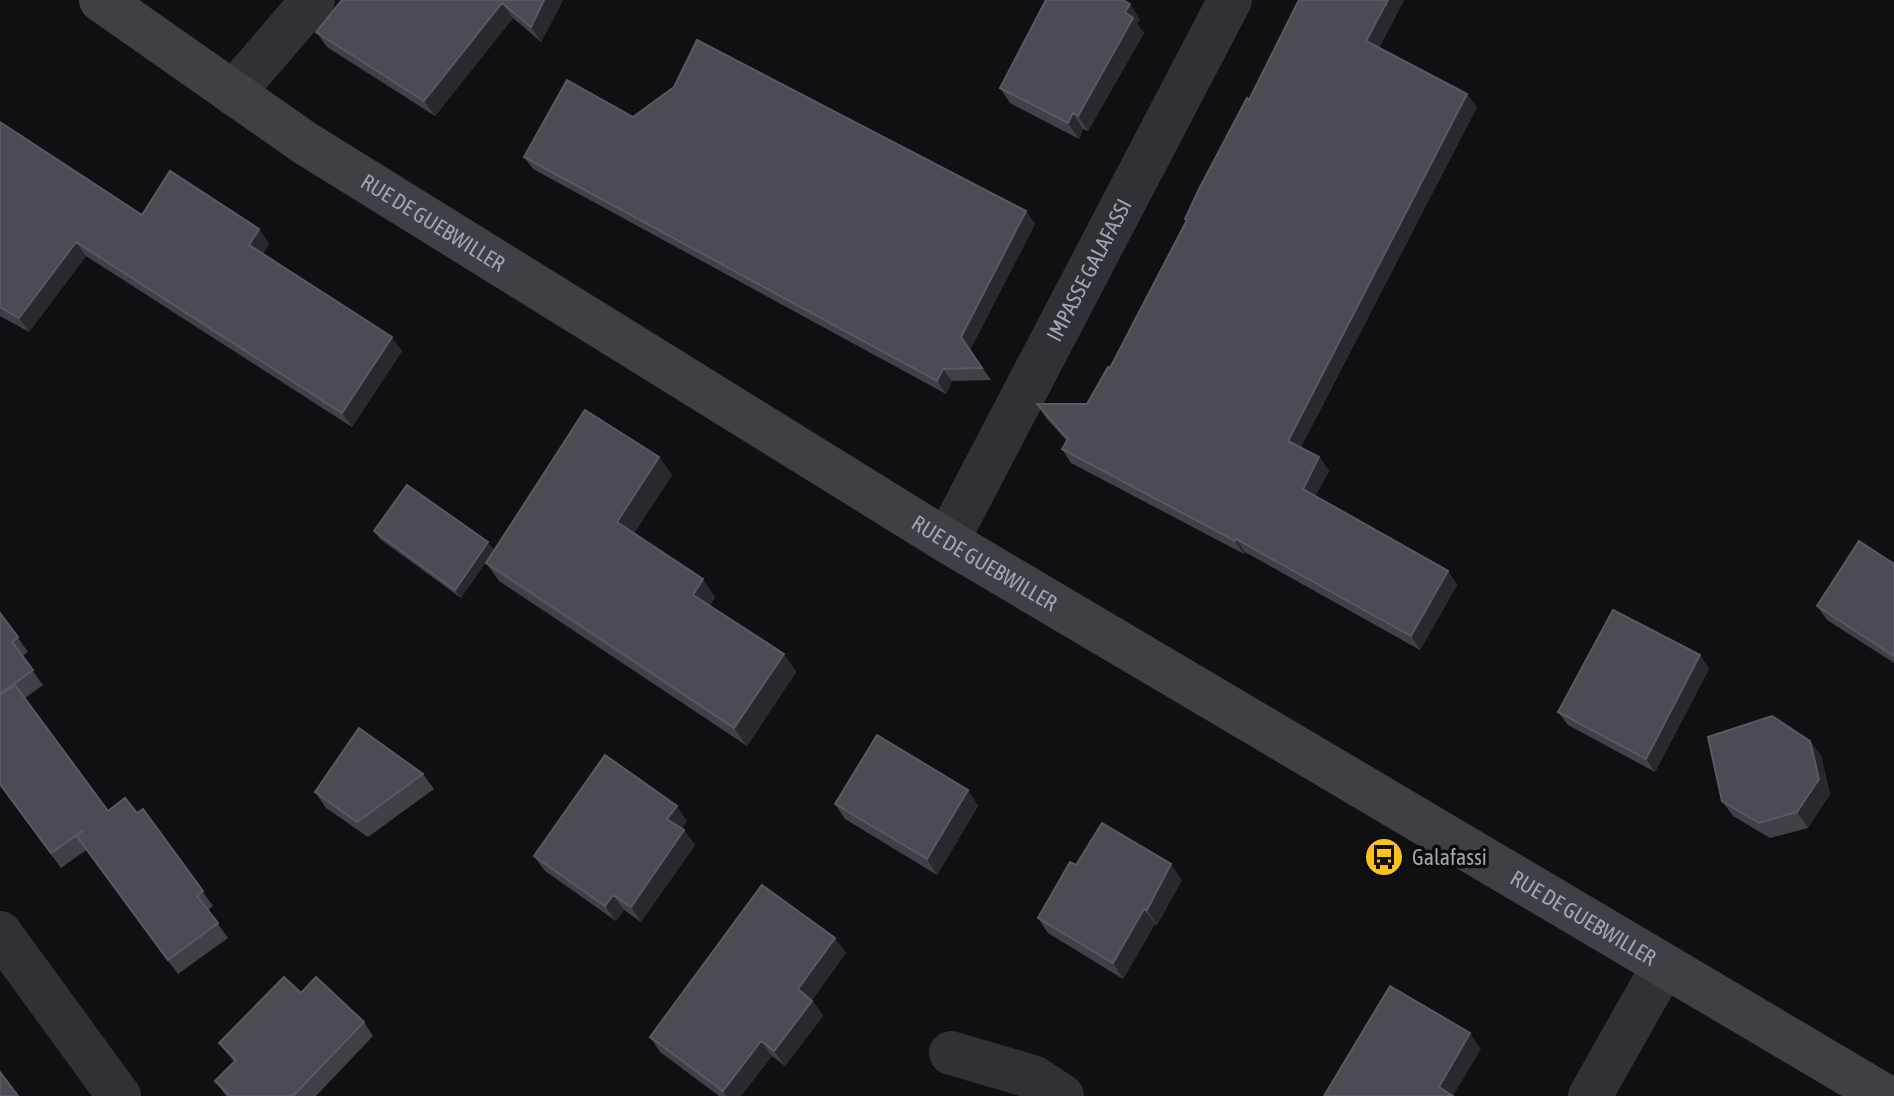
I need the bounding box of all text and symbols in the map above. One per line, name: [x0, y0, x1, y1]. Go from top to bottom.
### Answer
street label: RUE DE GUEBWILLER: [356, 168, 510, 277]
street label: IMPASSE GALAFASSI: [1041, 194, 1137, 345]
street label: RUE DE GUEBWILLER: [907, 510, 1062, 616]
bus stop icon: Galafassi: [1363, 836, 1405, 878]
place label: Galafassi: [1412, 844, 1487, 870]
street label: RUE DE GUEBWILLER: [1506, 864, 1661, 971]

